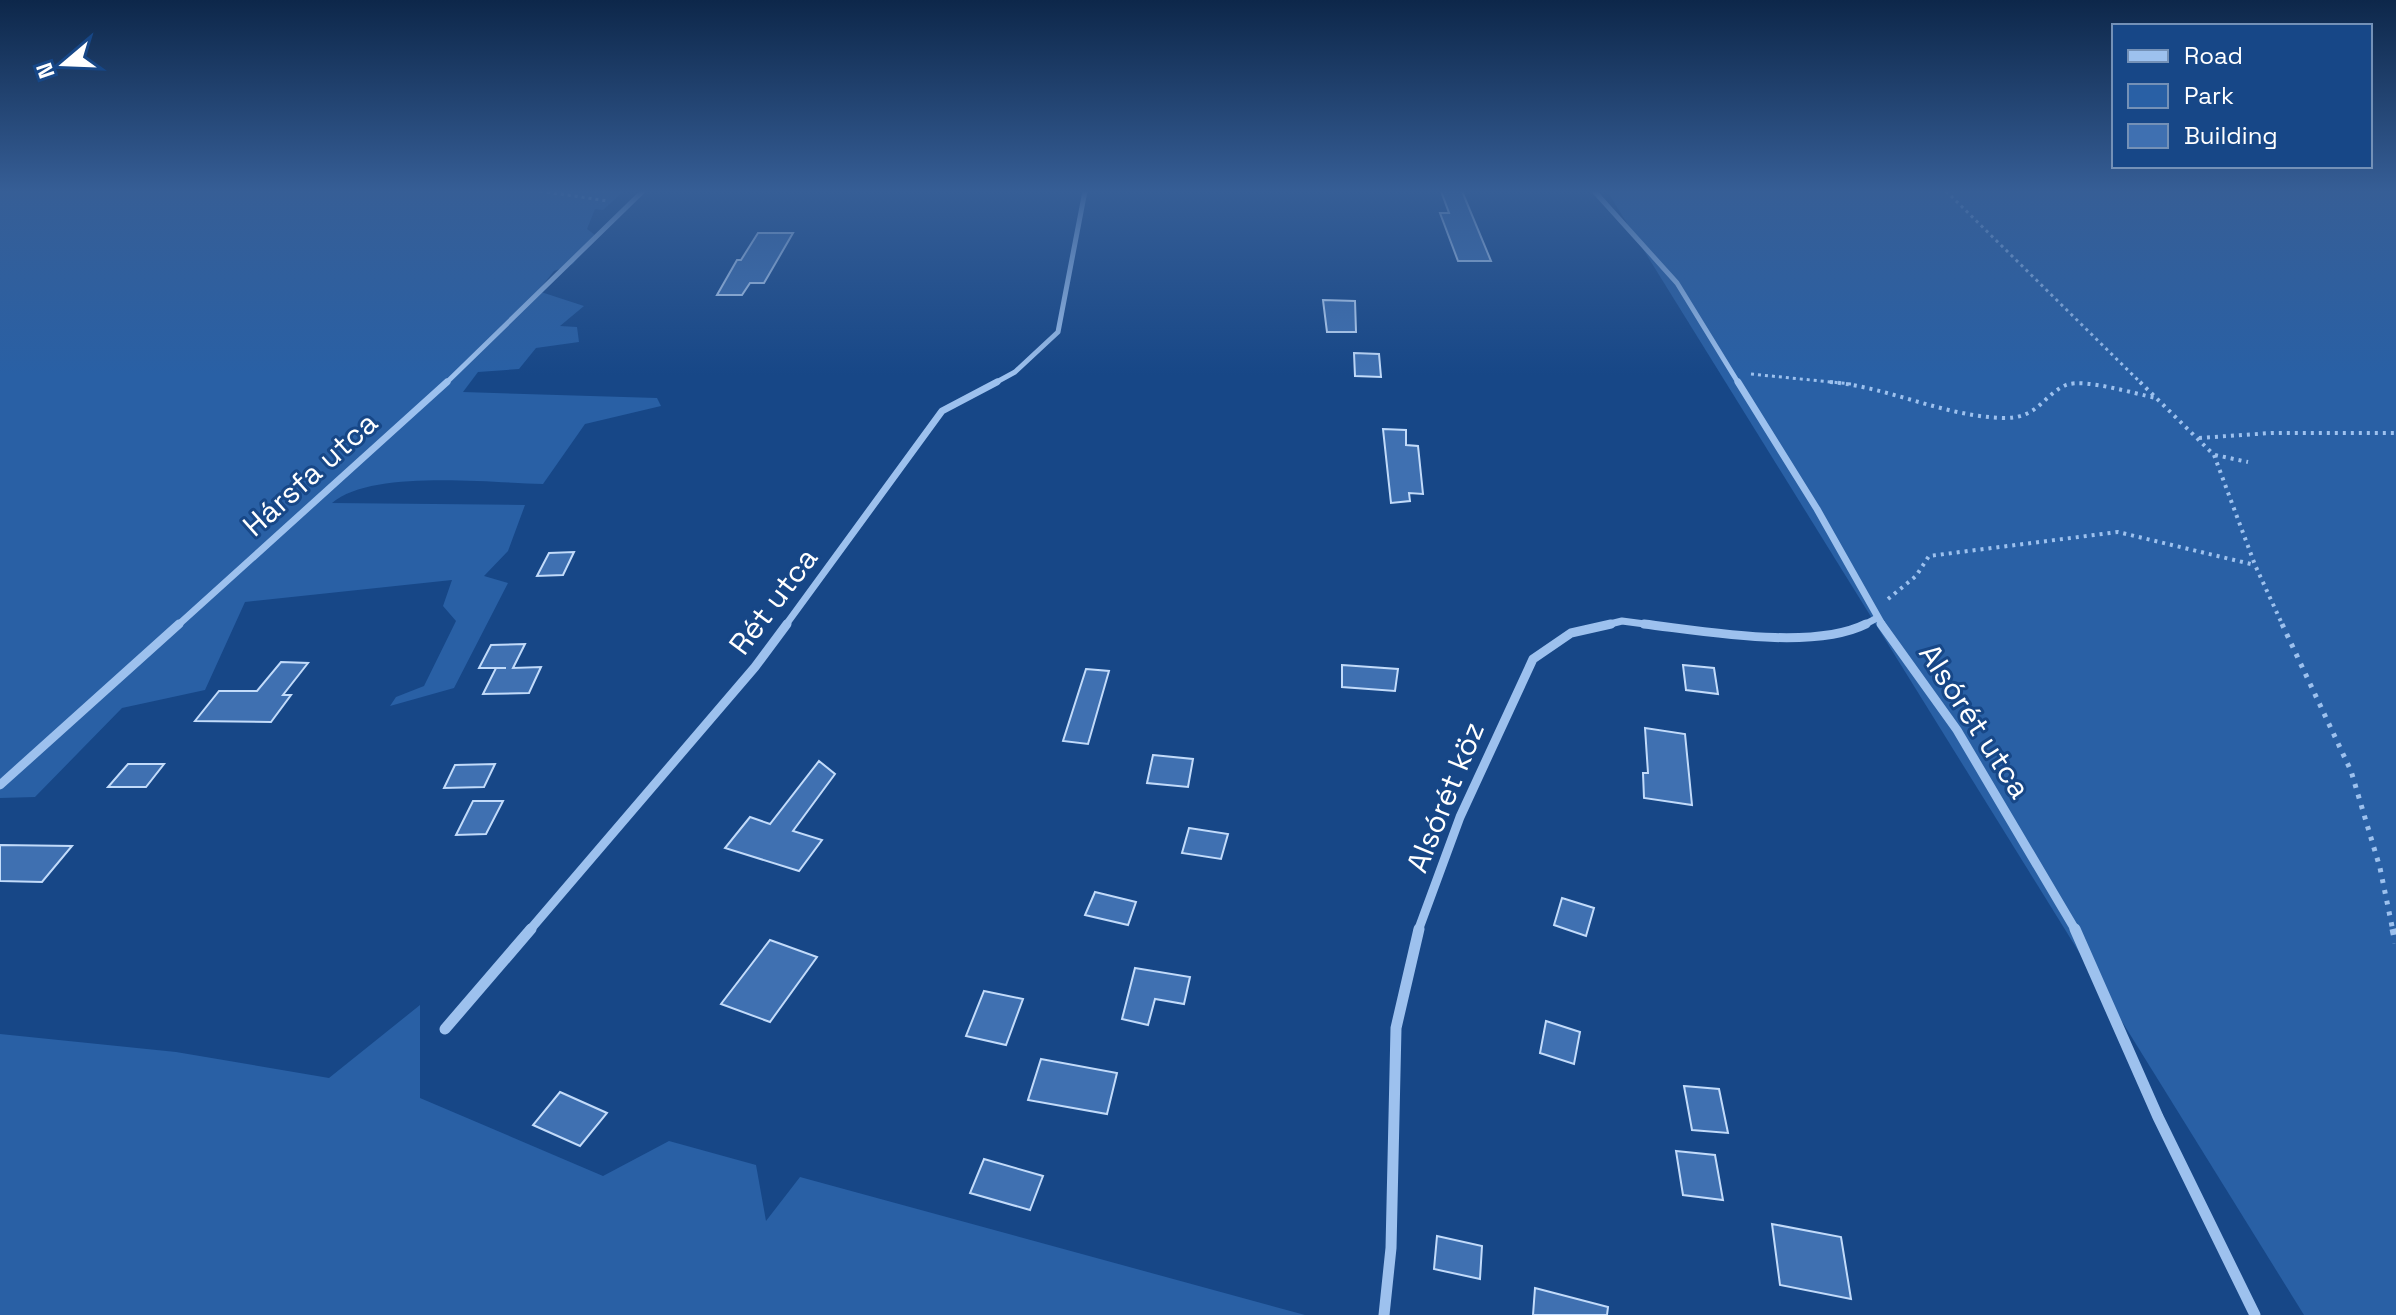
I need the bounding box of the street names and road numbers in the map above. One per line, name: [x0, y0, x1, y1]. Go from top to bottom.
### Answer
street label: Hársfa utca: [234, 403, 386, 545]
street label: Rét utca: [720, 540, 826, 662]
street label: Alsórét utca: [1910, 636, 2040, 806]
street label: Alsórét köz: [1397, 716, 1493, 878]

